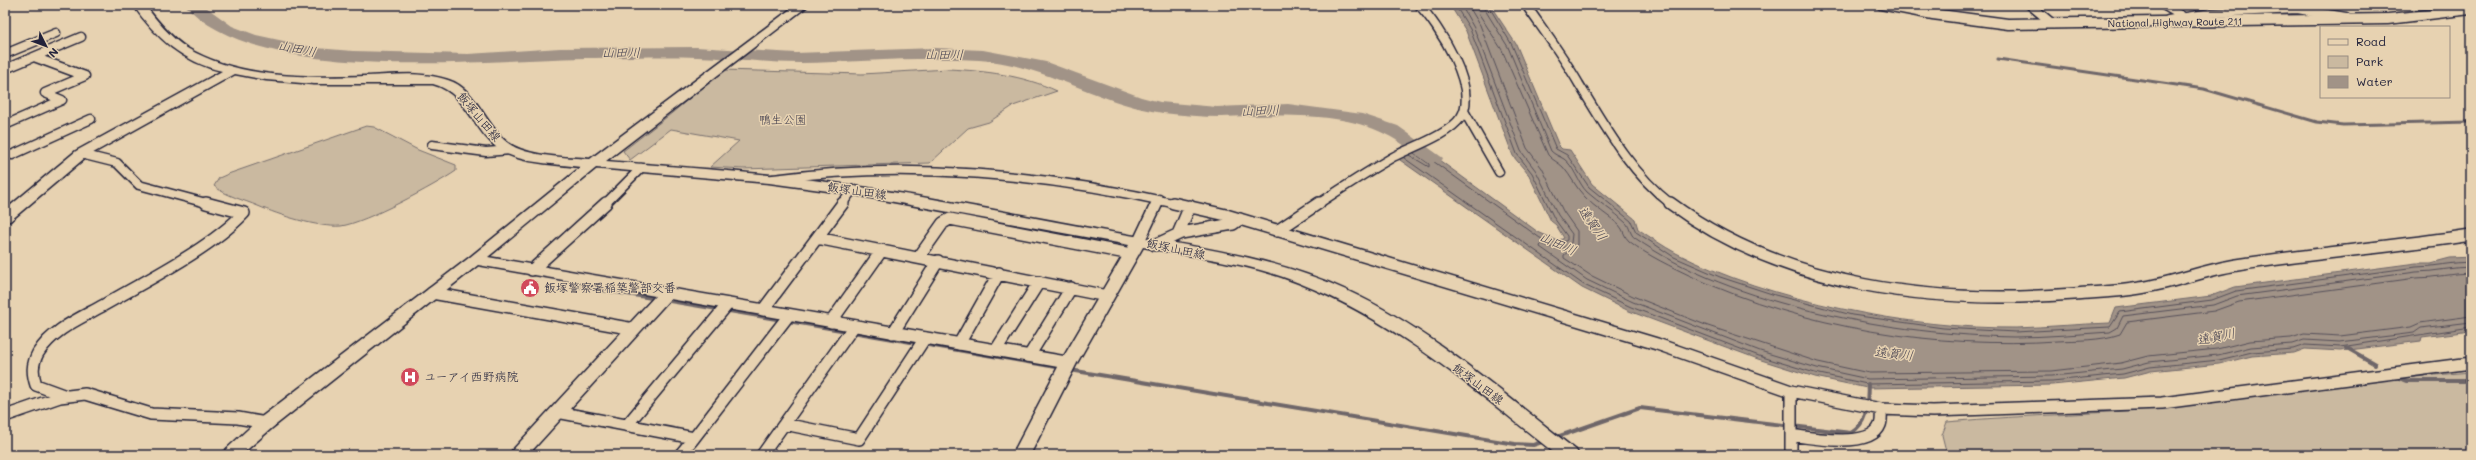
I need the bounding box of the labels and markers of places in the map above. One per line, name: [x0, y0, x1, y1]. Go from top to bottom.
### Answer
public building icon: 飯塚警察署稲築警部交番: [519, 277, 541, 299]
place label: 飯塚警察署稲築警部交番: [544, 279, 676, 295]
hospital icon: ユーアイ西野病院: [399, 366, 421, 388]
place label: ユーアイ西野病院: [424, 368, 519, 384]

